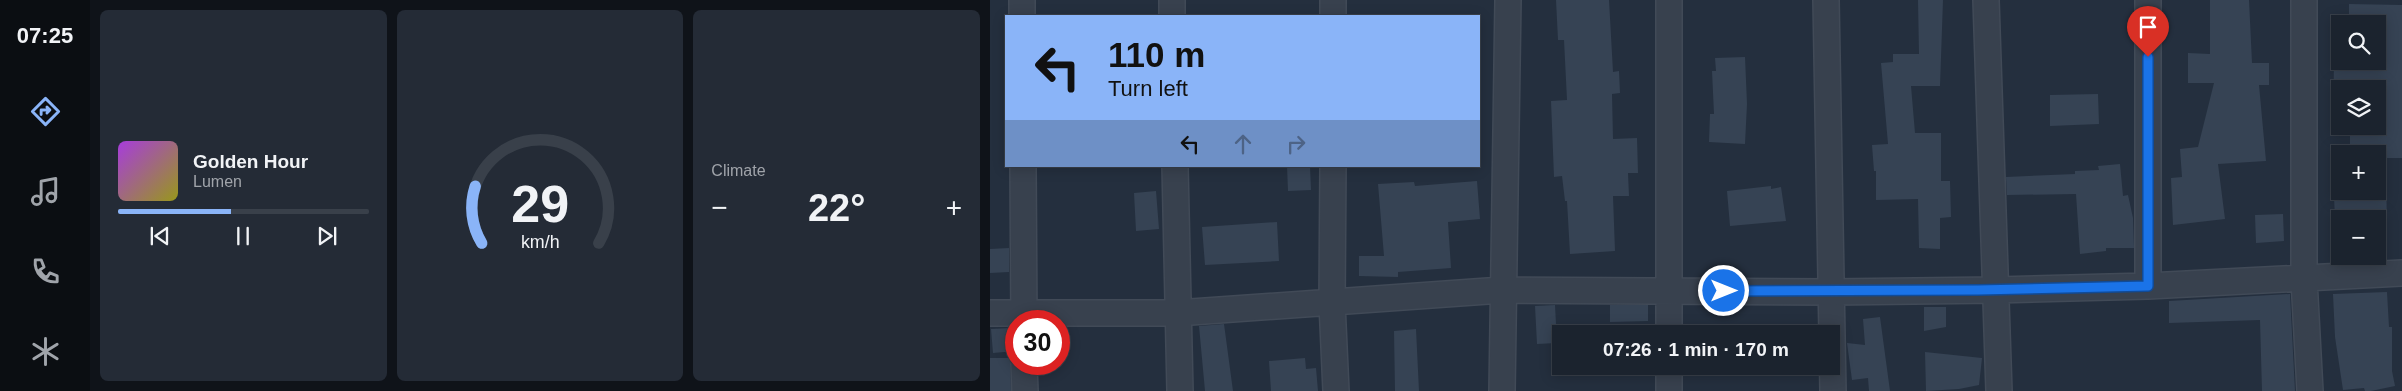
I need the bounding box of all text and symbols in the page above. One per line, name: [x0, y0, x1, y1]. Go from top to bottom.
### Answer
pin: [2127, 6, 2169, 57]
icon: arrive: [2134, 13, 2162, 41]
map controls: [2331, 15, 2386, 265]
button: search: [2331, 15, 2386, 70]
text: 07:25: [17, 23, 73, 48]
icon: left: [1025, 35, 1090, 100]
text: 110 m: [1108, 35, 1205, 74]
text: Turn left: [1108, 76, 1188, 101]
button: layers: [2331, 80, 2386, 135]
icon: directions: [28, 94, 63, 129]
icon: left: [1176, 130, 1204, 158]
icon: ahead: [1229, 130, 1257, 158]
icon: right: [1282, 130, 1310, 158]
button: +: [2331, 145, 2386, 200]
text: Golden Hour: [193, 151, 308, 172]
text: Climate: [711, 162, 766, 179]
text: Lumen: [193, 173, 242, 190]
icon: music: [28, 174, 63, 209]
text: 29: [511, 175, 569, 233]
text: 22°: [808, 187, 865, 229]
text: −: [711, 192, 728, 223]
text: +: [946, 192, 962, 223]
button: −: [2331, 210, 2386, 265]
icon: previous: [146, 222, 174, 250]
icon: pause: [229, 222, 257, 250]
icon: next: [313, 222, 341, 250]
text: km/h: [521, 232, 559, 252]
icon: phone: [28, 254, 63, 289]
position arrow: [1697, 264, 1749, 316]
speed limit sign: 30: [1005, 310, 1070, 375]
icon: climate: [28, 334, 63, 369]
text: 07:26 · 1 min · 170 m: [1603, 339, 1789, 360]

